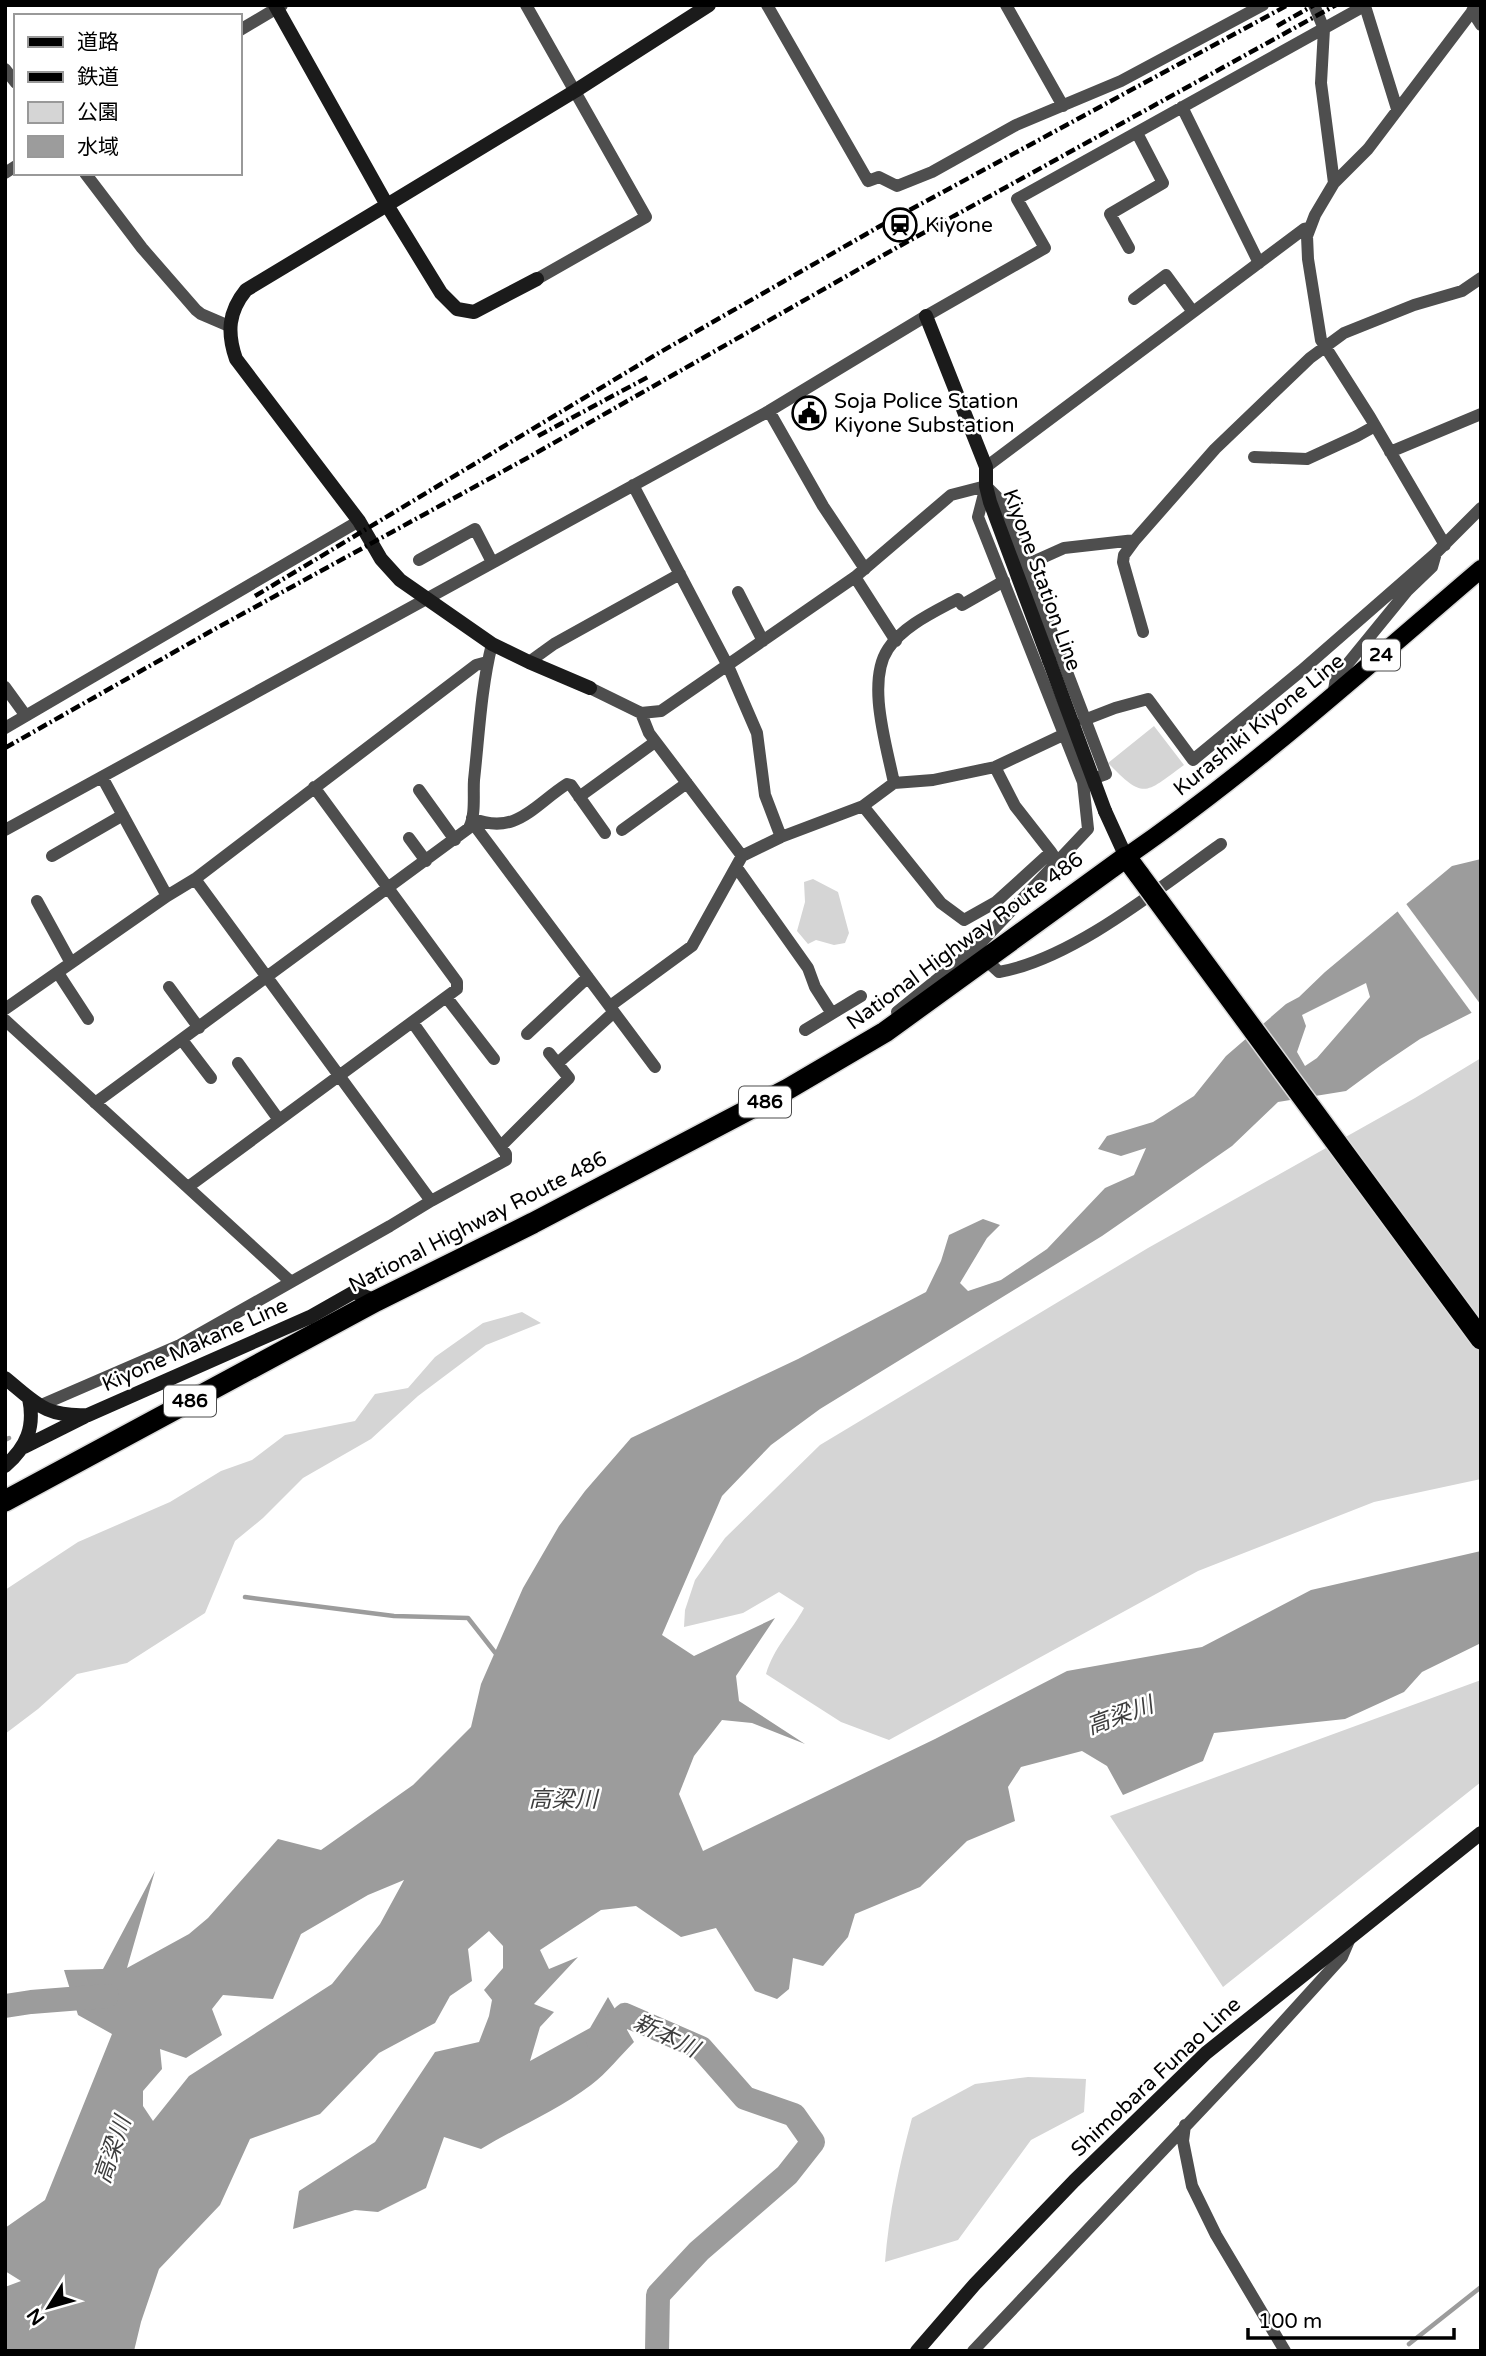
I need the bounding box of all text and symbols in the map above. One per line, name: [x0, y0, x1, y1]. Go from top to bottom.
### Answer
legend: [14, 14, 242, 175]
text: 道路: [77, 30, 119, 55]
text: 鉄道: [77, 65, 119, 90]
text: 公園: [77, 100, 119, 125]
text: 水域: [77, 135, 119, 160]
station icon: Kiyone: [881, 206, 919, 244]
place label: Kiyone: [925, 213, 993, 238]
place label: Soja Police Station Kiyone Substation: [834, 389, 1019, 438]
public building icon: Soja Police Station Kiyone Substation: [790, 394, 828, 432]
street label: Kiyone Station Line: [997, 486, 1087, 674]
road number: 24: [1362, 640, 1400, 670]
street label: Kurashiki Kiyone Line: [1169, 648, 1349, 802]
street label: National Highway Route 486: [842, 847, 1088, 1035]
road number: 486: [739, 1086, 791, 1118]
street label: National Highway Route 486: [345, 1146, 611, 1298]
street label: Kiyone Makane Line: [98, 1293, 292, 1397]
road number: 486: [164, 1386, 216, 1416]
water label: 高梁川: [1083, 1690, 1160, 1741]
water label: 高梁川: [529, 1786, 601, 1814]
street label: Shimobara Funao Line: [1066, 1992, 1246, 2162]
water label: 新本川: [629, 2008, 706, 2065]
water label: 高梁川: [89, 2110, 138, 2187]
north arrow: [14, 2272, 84, 2342]
scale bar: [1248, 2296, 1454, 2340]
text: N: [23, 2304, 50, 2329]
text: 100 m: [1258, 2309, 1322, 2334]

